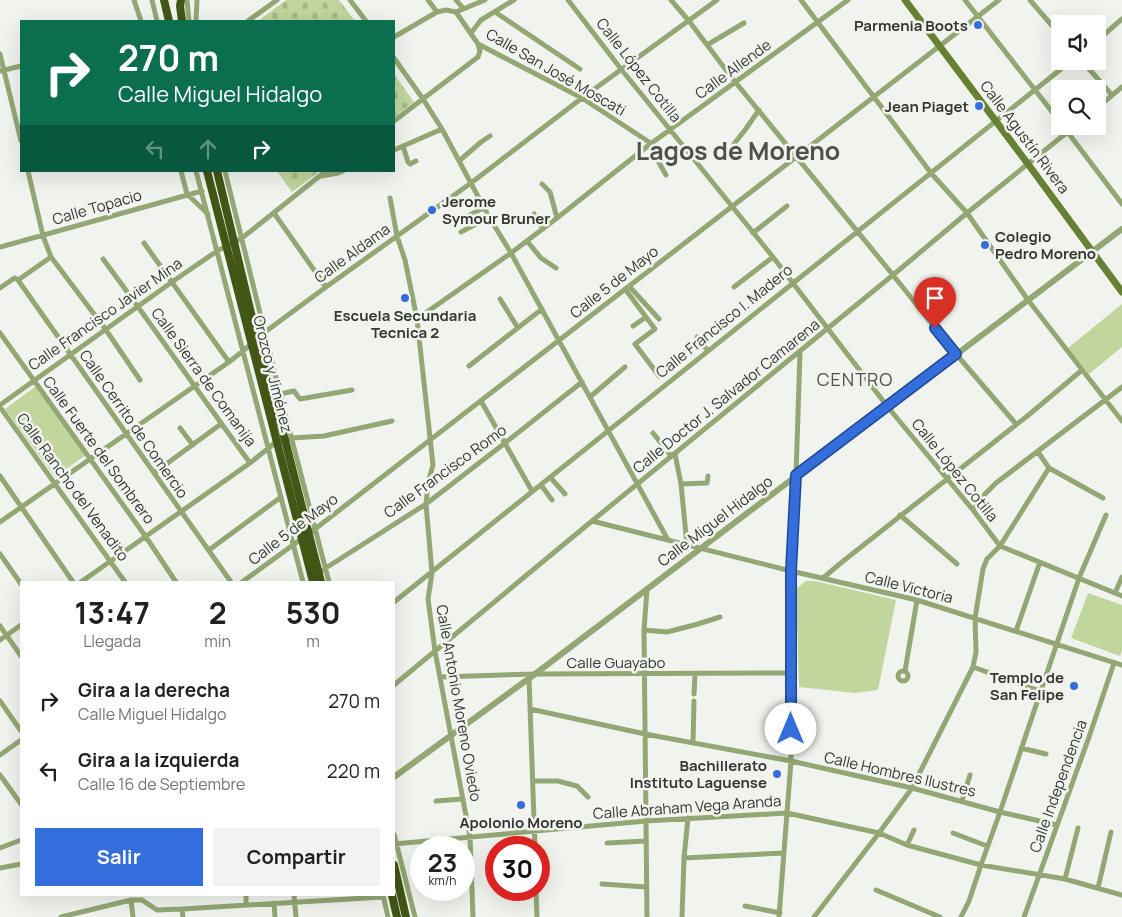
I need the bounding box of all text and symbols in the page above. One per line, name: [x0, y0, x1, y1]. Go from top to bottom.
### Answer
street label: Calle López Cotilla: [592, 13, 686, 127]
place label: Parmenia Boots: [854, 15, 968, 36]
map controls: [1051, 15, 1106, 135]
button: sound: [1051, 15, 1106, 70]
marker: Parmenia Boots: [972, 19, 984, 31]
street label: Calle San José Moscati: [482, 23, 630, 121]
text: 270 m: [118, 34, 219, 82]
street label: Calle Allende: [691, 34, 776, 104]
icon: right: [35, 40, 100, 105]
street label: Calle Agustín Rivera: [975, 76, 1075, 198]
text: Calle Miguel Hidalgo: [118, 79, 322, 109]
button: search: [1051, 80, 1106, 135]
place label: Jean Piaget: [884, 96, 969, 117]
marker: Jean Piaget: [973, 100, 985, 112]
district label: Lagos de Moreno: [636, 133, 840, 168]
icon: left: [141, 135, 169, 163]
icon: ahead: [194, 135, 222, 163]
icon: right: [247, 135, 275, 163]
street label: Calle Topacio: [50, 184, 144, 230]
place label: Jerome Symour Bruner: [442, 191, 550, 229]
marker: Jerome Symour Bruner: [426, 204, 438, 216]
street label: Calle Aldama: [310, 218, 394, 288]
place label: Colegio Pedro Moreno: [995, 226, 1096, 264]
marker: Colegio Pedro Moreno: [979, 239, 991, 251]
street label: Calle 5 de Mayo: [565, 241, 663, 323]
street label: Calle Francisco Javier Mina: [24, 253, 186, 375]
street label: Calle Francisco I. Madero: [651, 259, 797, 383]
pin: [914, 277, 956, 328]
icon: arrive: [921, 284, 949, 312]
marker: Escuela Secundaria Tecnica 2: [399, 292, 411, 304]
street label: Calle Sierra de Comanija: [146, 303, 262, 451]
place label: Escuela Secundaria Tecnica 2: [334, 305, 476, 343]
street label: Orozco y Jiménez: [248, 313, 298, 435]
street label: Calle Doctor J. Salvador Camarena: [628, 314, 824, 478]
street label: Calle Cerrito de Comercio: [75, 346, 193, 502]
district label: CENTRO: [817, 367, 893, 391]
street label: Calle Fuerte del Sombrero: [38, 372, 160, 528]
street label: Calle Rancho del Venadito: [12, 409, 134, 566]
street label: Calle López Cotilla: [907, 414, 1003, 526]
street label: Calle Francisco Romo: [379, 419, 511, 523]
street label: Calle Miguel Hidalgo: [653, 471, 777, 571]
street label: Calle 5 de Mayo: [244, 488, 342, 570]
street label: Calle Victoria: [863, 566, 955, 608]
text: 13:47: [75, 592, 150, 633]
text: 2: [209, 592, 227, 633]
text: 530: [286, 592, 340, 633]
street label: Calle Antonio Moreno Oviedo: [431, 603, 487, 803]
text: Llegada: [83, 630, 141, 652]
text: min: [204, 630, 231, 652]
text: m: [306, 630, 320, 652]
street label: Calle Guayabo: [567, 652, 666, 673]
place label: Templo de San Felipe: [990, 667, 1064, 705]
text: Gira a la derecha: [78, 677, 230, 703]
marker: Templo de San Felipe: [1068, 680, 1080, 692]
icon: right: [35, 687, 63, 715]
text: 270 m: [328, 688, 380, 714]
position arrow: [764, 702, 816, 754]
text: Calle Miguel Hidalgo: [78, 703, 227, 725]
street label: Calle Independencia: [1024, 717, 1092, 855]
street label: Calle Hombres Ilustres: [822, 746, 978, 802]
text: Gira a la izquierda: [78, 747, 239, 773]
place label: Bachillerato Instituto Laguense: [630, 755, 767, 793]
icon: left: [35, 757, 63, 785]
text: 220 m: [327, 758, 380, 784]
marker: Bachillerato Instituto Laguense: [771, 768, 783, 780]
text: Calle 16 de Septiembre: [78, 773, 245, 795]
street label: Calle Abraham Vega Aranda: [592, 790, 782, 824]
marker: Apolonio Moreno: [515, 799, 527, 811]
place label: Apolonio Moreno: [459, 812, 583, 833]
button: Salir: [35, 828, 203, 886]
button: Compartir: [213, 828, 380, 886]
speed limit sign: 30: [485, 836, 550, 901]
text: 23: [428, 845, 457, 880]
text: km/h: [429, 872, 456, 889]

